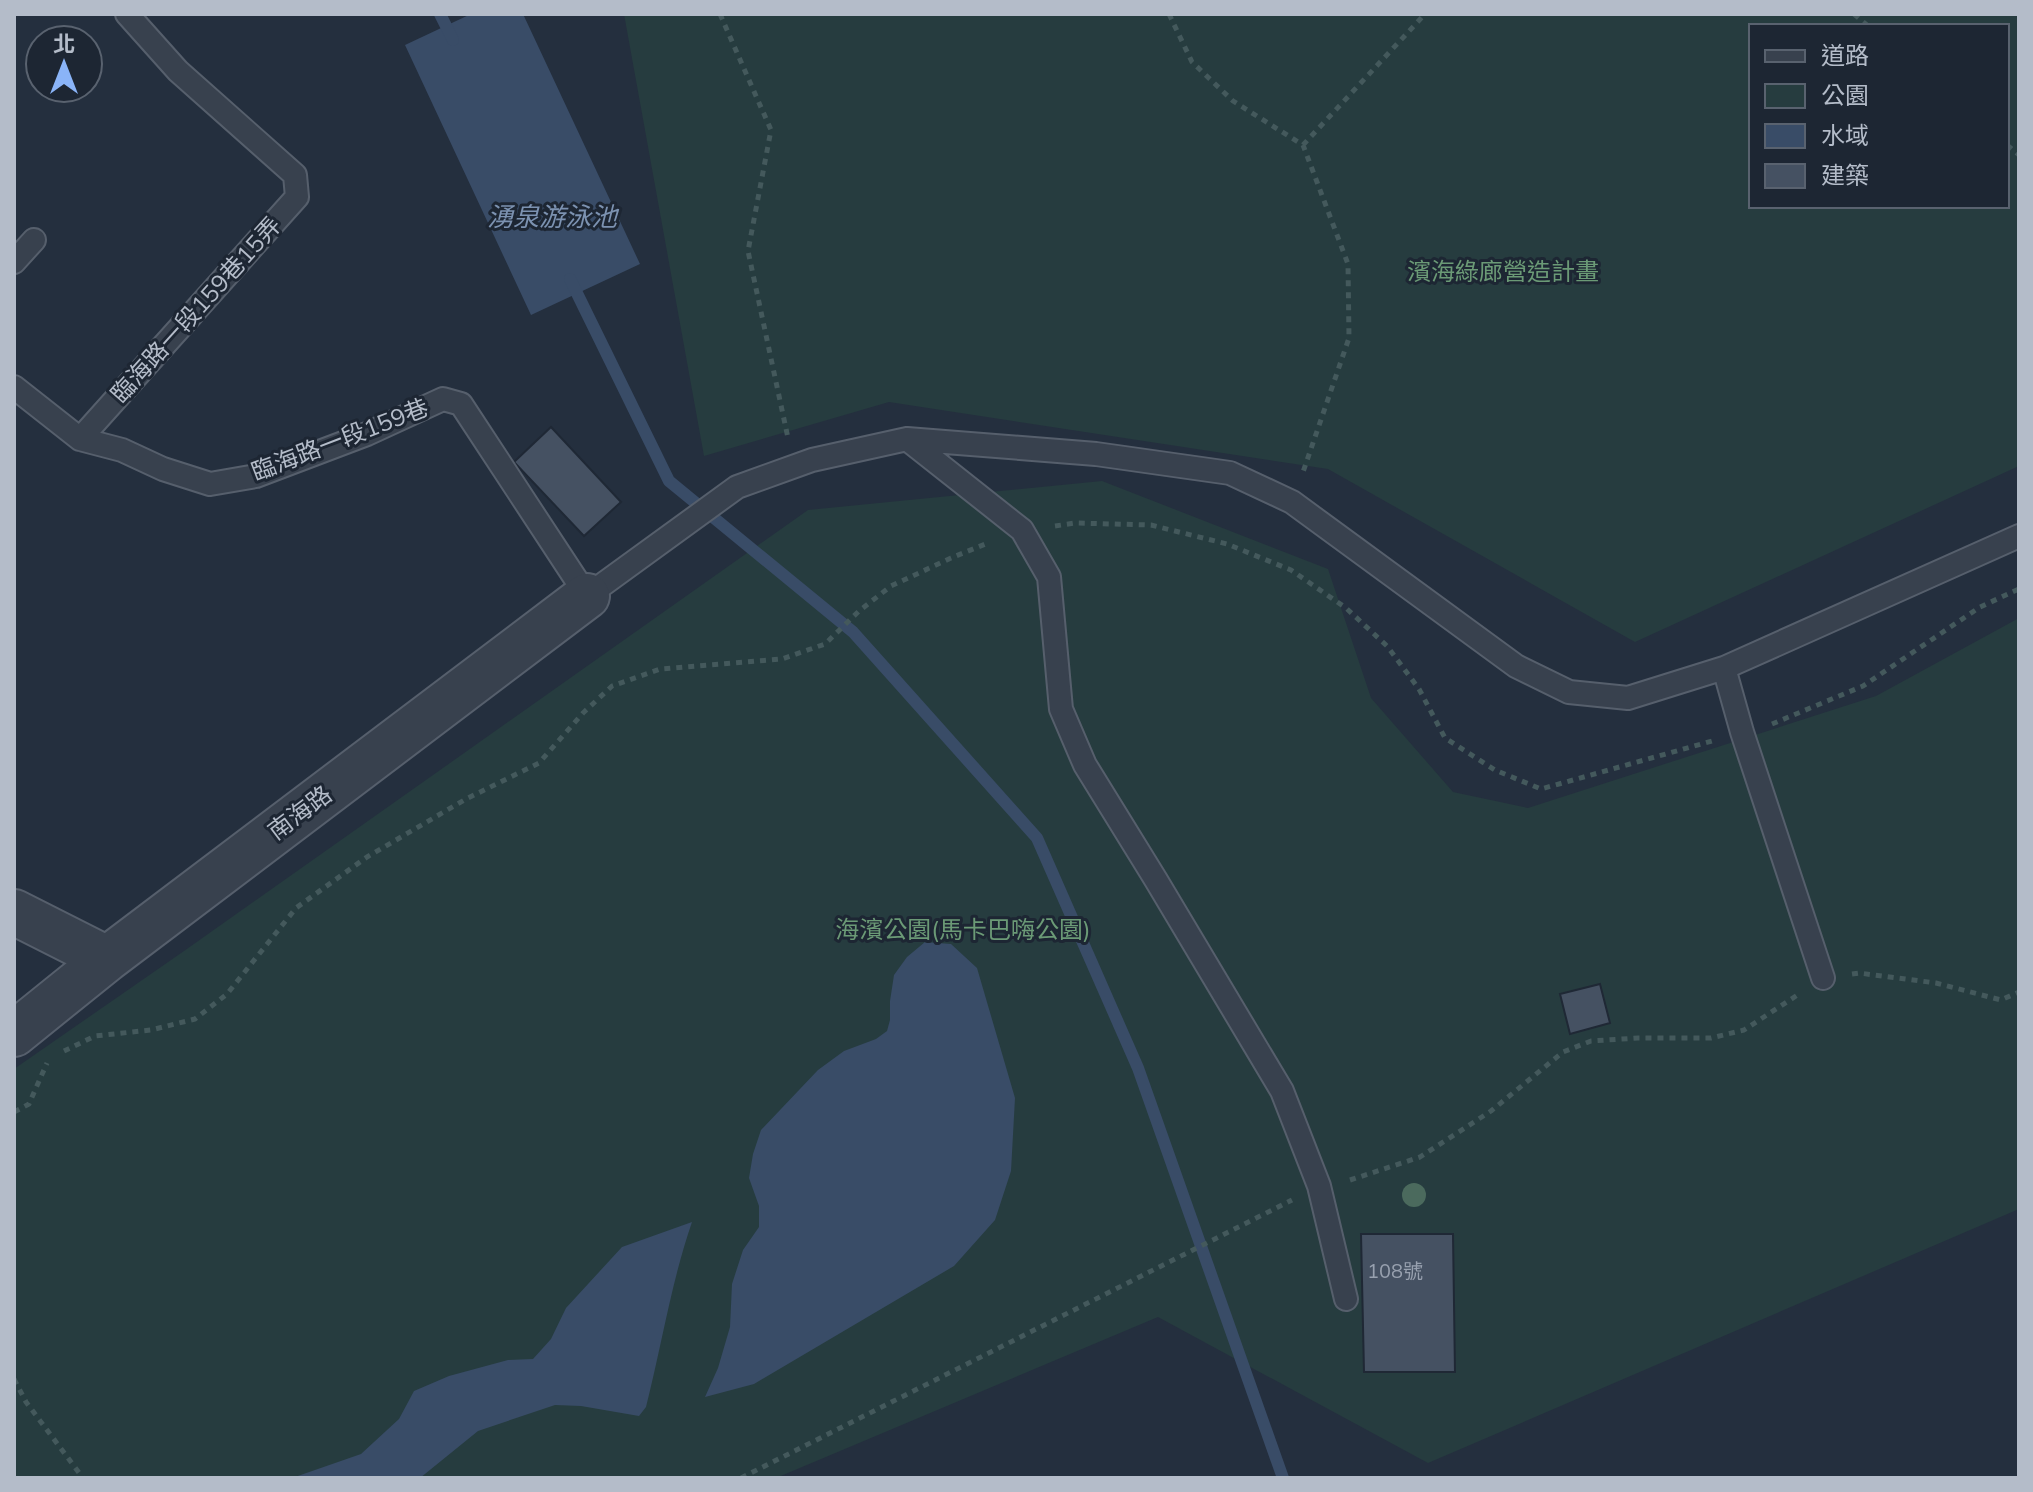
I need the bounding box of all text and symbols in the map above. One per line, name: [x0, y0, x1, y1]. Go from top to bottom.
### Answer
north arrow: [24, 24, 104, 104]
legend: [1749, 24, 2009, 208]
text: 北: [53, 30, 75, 58]
text: 道路: [1821, 40, 1869, 70]
text: 公園: [1821, 80, 1869, 110]
text: 水域: [1821, 120, 1869, 150]
text: 建築: [1821, 160, 1869, 190]
water label: 湧泉游泳池: [487, 200, 620, 233]
street label: 臨海路一段159巷15弄: [104, 210, 287, 409]
park label: 濱海綠廊營造計畫: [1407, 256, 1599, 286]
street label: 臨海路一段159巷: [247, 392, 432, 487]
street label: 南海路: [262, 779, 337, 846]
park label: 海濱公園(馬卡巴嗨公園): [835, 914, 1091, 944]
house number: 108號: [1367, 1258, 1423, 1283]

